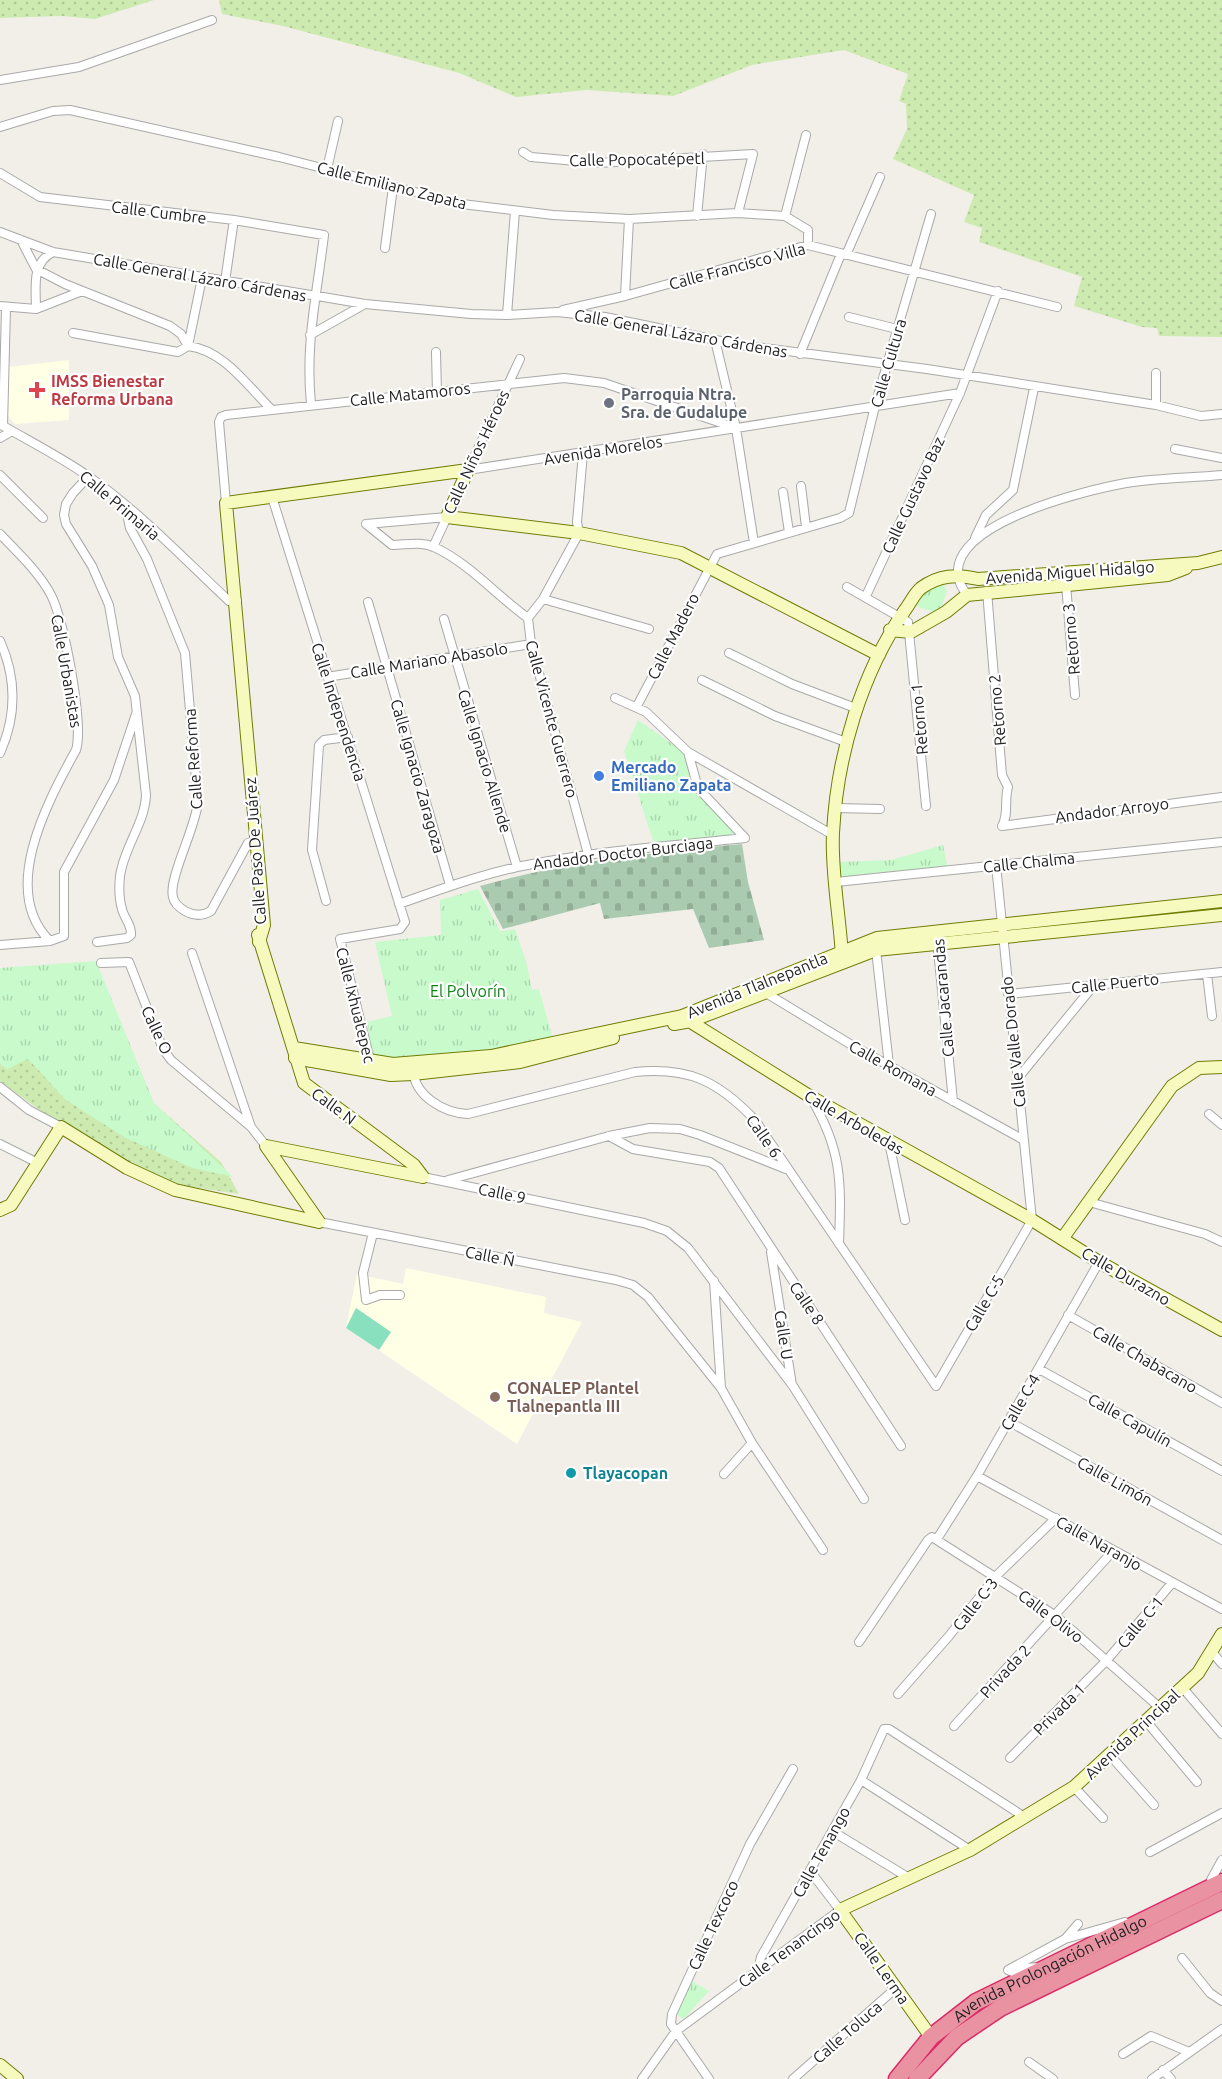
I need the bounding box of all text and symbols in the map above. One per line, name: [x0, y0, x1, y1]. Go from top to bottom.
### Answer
street label: Calle Popocatépetl: [569, 149, 705, 169]
street label: Calle Emiliano Zapata: [315, 158, 469, 212]
street label: Calle Cumbre: [110, 197, 208, 227]
street label: Calle Francisco Villa: [667, 239, 807, 293]
street label: Calle General Lázaro Cárdenas: [92, 249, 308, 305]
street label: Calle General Lázaro Cárdenas: [573, 305, 789, 361]
street label: Calle Cultura: [867, 316, 909, 410]
place label: IMSS Bienestar Reforma Urbana: [51, 372, 173, 408]
street label: Calle Matamoros: [349, 379, 471, 409]
marker: IMSS Bienestar Reforma Urbana: [28, 381, 46, 399]
place label: Parroquia Ntra. Sra. de Gudalupe: [621, 385, 747, 421]
street label: Calle Niños Héroes: [439, 387, 513, 517]
marker: Parroquia Ntra. Sra. de Gudalupe: [602, 396, 616, 410]
street label: Avenida Morelos: [542, 432, 664, 468]
street label: Calle Gustavo Baz: [878, 434, 948, 556]
street label: Calle Primaria: [76, 466, 164, 544]
street label: Avenida Miguel Hidalgo: [985, 557, 1155, 587]
street label: Calle Madero: [643, 590, 703, 682]
street label: Retorno 3: [1059, 603, 1083, 675]
street label: Calle Urbanistas: [48, 613, 86, 729]
street label: Calle Vicente Guerrero: [522, 638, 582, 800]
street label: Calle Mariano Abasolo: [349, 639, 509, 681]
street label: Calle Independencia: [308, 640, 370, 784]
street label: Retorno 2: [985, 674, 1009, 746]
street label: Retorno 1: [907, 683, 931, 755]
street label: Calle Ignacio Allende: [455, 687, 515, 835]
street label: Calle Ignacio Zaragoza: [387, 697, 449, 855]
street label: Calle Reforma: [180, 708, 206, 810]
place label: Mercado Emiliano Zapata: [611, 758, 732, 794]
marker: Mercado Emiliano Zapata: [592, 769, 606, 783]
street label: Calle Paso De Juárez: [241, 777, 269, 925]
street label: Andador Arroyo: [1054, 794, 1170, 826]
street label: Andador Doctor Burciaga: [532, 833, 714, 873]
street label: Calle Chalma: [982, 848, 1076, 876]
street label: Calle Jacarandas: [929, 938, 957, 1058]
street label: Calle Ixhuatepec: [333, 945, 379, 1065]
street label: Avenida Tlalnepantla: [684, 949, 830, 1021]
street label: Calle Puerto: [1070, 969, 1160, 997]
street label: Calle Valle Dorado: [997, 976, 1029, 1108]
park label: El Polvorín: [430, 982, 506, 1000]
street label: Calle O: [138, 1003, 176, 1057]
street label: Calle Romana: [846, 1036, 940, 1100]
street label: Calle N: [308, 1084, 360, 1128]
street label: Calle Arboledas: [801, 1086, 907, 1158]
street label: Calle 6: [743, 1111, 785, 1161]
street label: Calle 9: [477, 1179, 527, 1207]
street label: Calle Ñ: [464, 1241, 517, 1270]
street label: Calle Durazno: [1078, 1243, 1174, 1309]
street label: Calle C-5: [961, 1272, 1007, 1334]
street label: Calle 8: [786, 1278, 828, 1328]
street label: Calle U: [771, 1309, 797, 1361]
street label: Calle Chabacano: [1089, 1322, 1201, 1396]
street label: Calle C-4: [997, 1371, 1043, 1433]
place label: CONALEP Plantel Tlalnepantla III: [507, 1379, 639, 1415]
marker: CONALEP Plantel Tlalnepantla III: [488, 1390, 502, 1404]
street label: Calle Capulín: [1085, 1390, 1175, 1450]
street label: Calle Limón: [1074, 1453, 1156, 1509]
place label: Tlayacopan: [583, 1464, 668, 1482]
marker: Tlayacopan: [564, 1466, 578, 1480]
street label: Calle Naranjo: [1053, 1512, 1145, 1574]
street label: Calle C-3: [949, 1574, 1001, 1634]
street label: Calle Olivo: [1015, 1586, 1087, 1646]
street label: Calle C-1: [1113, 1592, 1167, 1652]
street label: Privada 2: [976, 1641, 1034, 1701]
street label: Privada 1: [1029, 1679, 1089, 1739]
street label: Avenida Principal: [1081, 1686, 1183, 1782]
street label: Calle Tenango: [789, 1803, 853, 1901]
street label: Calle Texcoco: [684, 1877, 742, 1973]
street label: Calle Tenancingo: [735, 1905, 843, 1991]
street label: Avenida Prolongación Hidalgo: [949, 1911, 1149, 2025]
street label: Calle Lerma: [851, 1928, 913, 2008]
street label: Calle Toluca: [809, 1997, 885, 2067]

